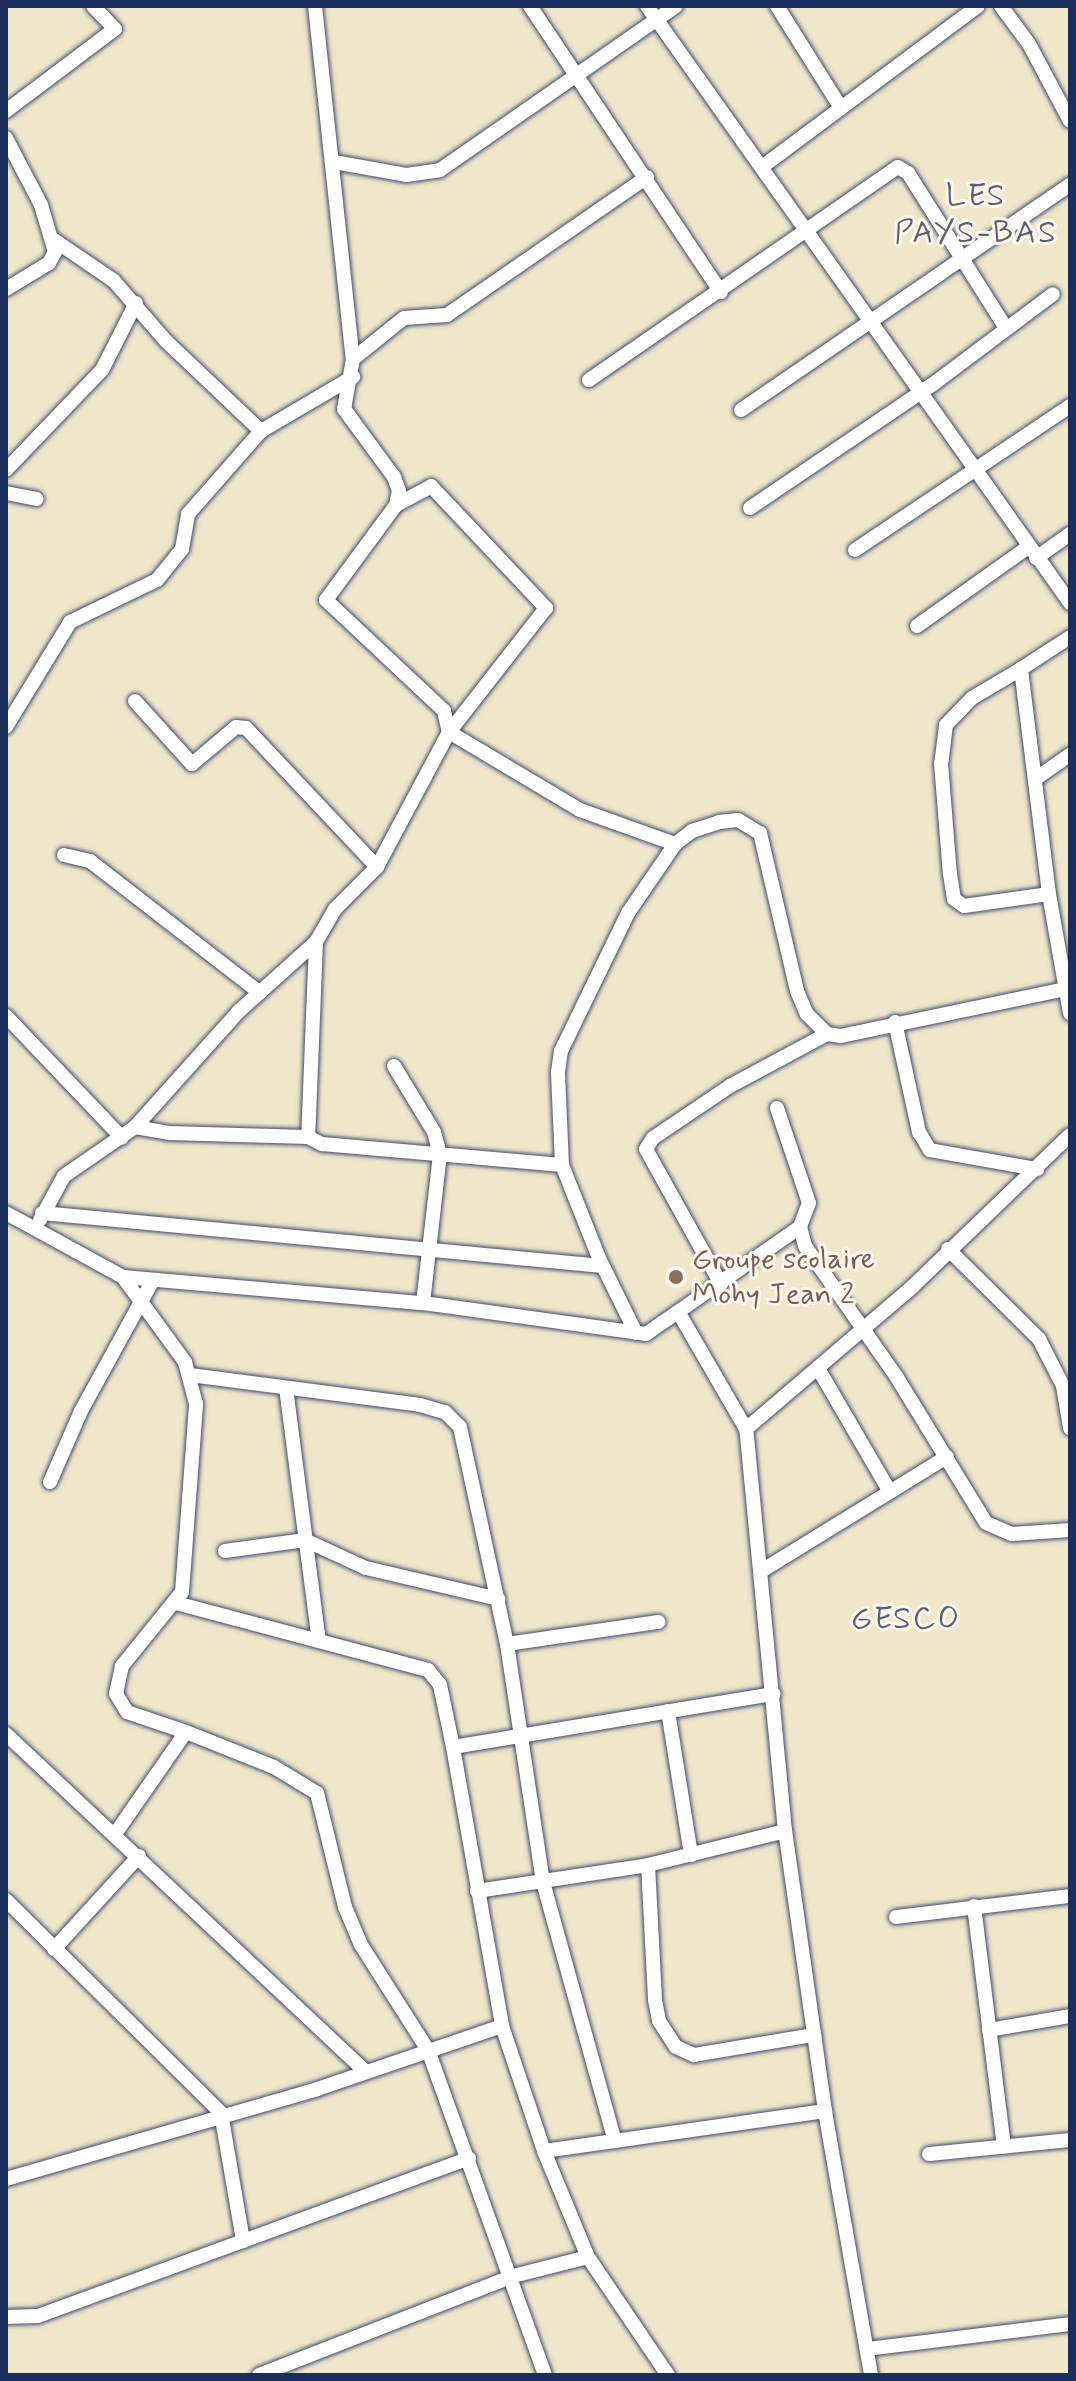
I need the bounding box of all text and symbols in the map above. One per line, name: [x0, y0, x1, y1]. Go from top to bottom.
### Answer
district label: LES PAYS-BAS: [896, 178, 1056, 253]
place label: Groupe scolaire Mohy Jean 2: [692, 1242, 878, 1312]
marker: Groupe scolaire Mohy Jean 2: [667, 1268, 685, 1286]
district label: GESCO: [852, 1600, 960, 1638]

